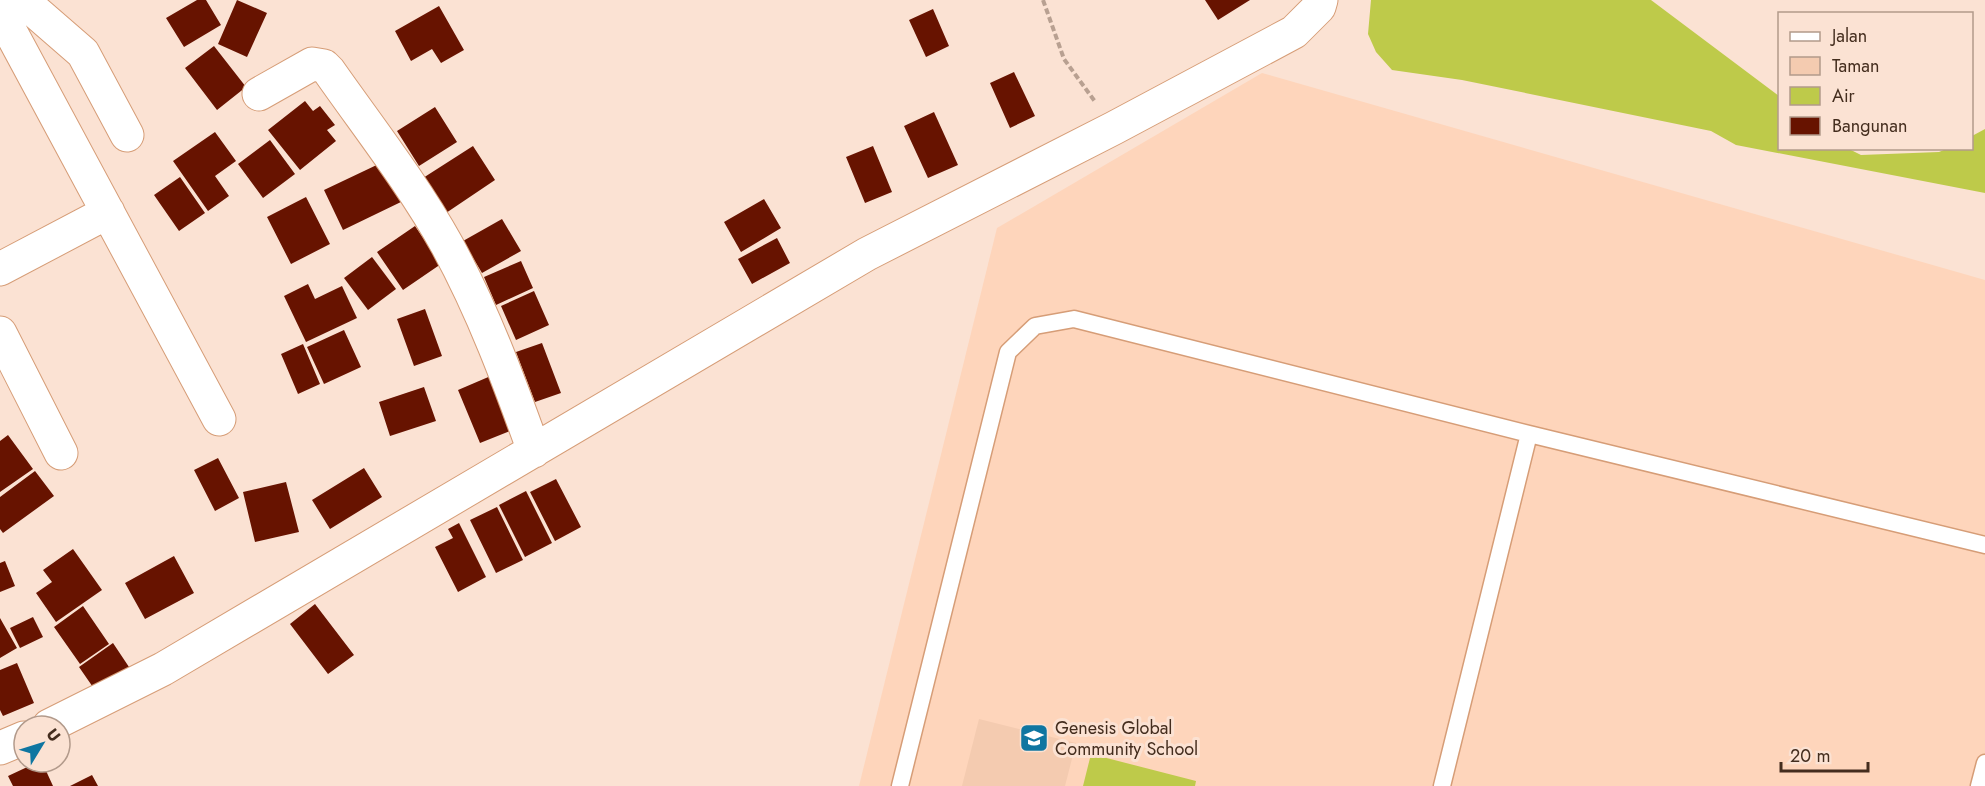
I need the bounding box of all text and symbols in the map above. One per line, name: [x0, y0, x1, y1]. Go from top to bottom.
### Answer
legend: [1778, 12, 1973, 150]
text: Jalan: [1830, 23, 1867, 49]
text: Taman: [1832, 53, 1879, 79]
text: Air: [1832, 83, 1856, 109]
text: Bangunan: [1832, 113, 1907, 139]
north arrow: [12, 714, 72, 774]
place label: Genesis Global Community School: [1055, 715, 1198, 762]
school or university icon: Genesis Global Community School: [1018, 722, 1050, 754]
text: U: [41, 724, 66, 747]
scale bar: [1781, 735, 1868, 773]
text: 20 m: [1790, 743, 1830, 769]

